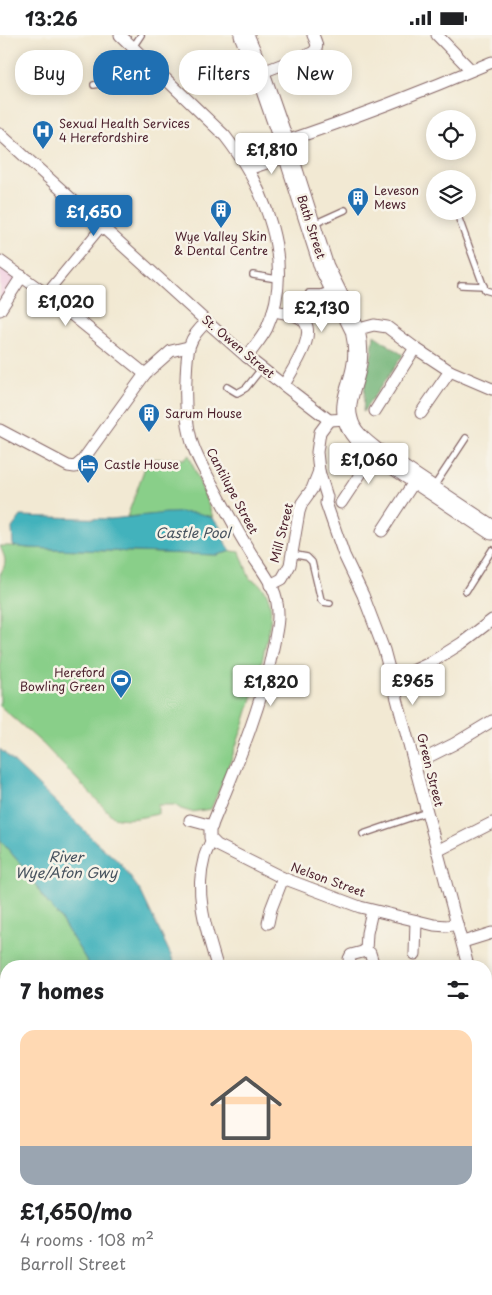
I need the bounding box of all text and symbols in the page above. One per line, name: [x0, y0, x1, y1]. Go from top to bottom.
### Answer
text: 13:26: [25, 4, 78, 32]
chip: Buy: [15, 50, 83, 95]
chip: Rent: [93, 50, 169, 95]
chip: Filters: [179, 50, 268, 95]
chip: New: [278, 50, 352, 95]
map controls: [426, 110, 476, 220]
button: locate: [426, 110, 476, 160]
place label: Sexual Health Services 4 Herefordshire: [59, 114, 190, 146]
hospital icon: Sexual Health Services 4 Herefordshire: [31, 119, 55, 150]
pin: £1,810: [231, 133, 313, 175]
text: £1,810: [246, 137, 298, 161]
button: layers: [426, 170, 476, 220]
place label: Leveson Mews: [374, 181, 419, 213]
building icon: Leveson Mews: [346, 186, 370, 217]
street label: Bath Street: [293, 192, 331, 261]
pin: £1,650: [53, 195, 135, 237]
building icon: Wye Valley Skin & Dental Centre: [209, 198, 233, 229]
text: £1,650: [66, 199, 122, 223]
place label: Wye Valley Skin & Dental Centre: [174, 227, 268, 259]
pin: £1,020: [25, 285, 107, 327]
text: £1,020: [38, 289, 94, 313]
pin: £2,130: [281, 291, 363, 333]
text: £2,130: [294, 295, 350, 319]
street label: St. Owen Street: [198, 310, 279, 382]
building icon: Sarum House: [137, 402, 161, 433]
place label: Sarum House: [165, 404, 242, 422]
pin: £1,060: [328, 443, 410, 485]
street label: Cantilupe Street: [202, 444, 263, 537]
text: £1,060: [340, 447, 398, 471]
hotel icon: Castle House: [76, 453, 100, 484]
place label: Castle House: [104, 455, 179, 473]
street label: Mill Street: [265, 501, 297, 564]
water label: Castle Pool: [155, 522, 233, 543]
place label: Hereford Bowling Green: [20, 663, 105, 695]
pin: £965: [383, 663, 443, 706]
pin: £1,820: [230, 665, 312, 707]
sports icon: Hereford Bowling Green: [109, 668, 133, 699]
text: £965: [392, 668, 434, 692]
text: £1,820: [244, 669, 298, 693]
street label: Green Street: [413, 731, 449, 809]
water label: River Wye/Afon Gwy: [15, 846, 119, 883]
street label: Nelson Street: [289, 857, 368, 901]
text: 7 homes: [20, 974, 104, 1006]
icon: filters: [444, 976, 472, 1004]
icon: home: [201, 1063, 291, 1153]
text: £1,650/mo: [20, 1195, 132, 1227]
text: 4 rooms · 108 m²: [20, 1227, 154, 1251]
text: Barroll Street: [20, 1251, 126, 1275]

